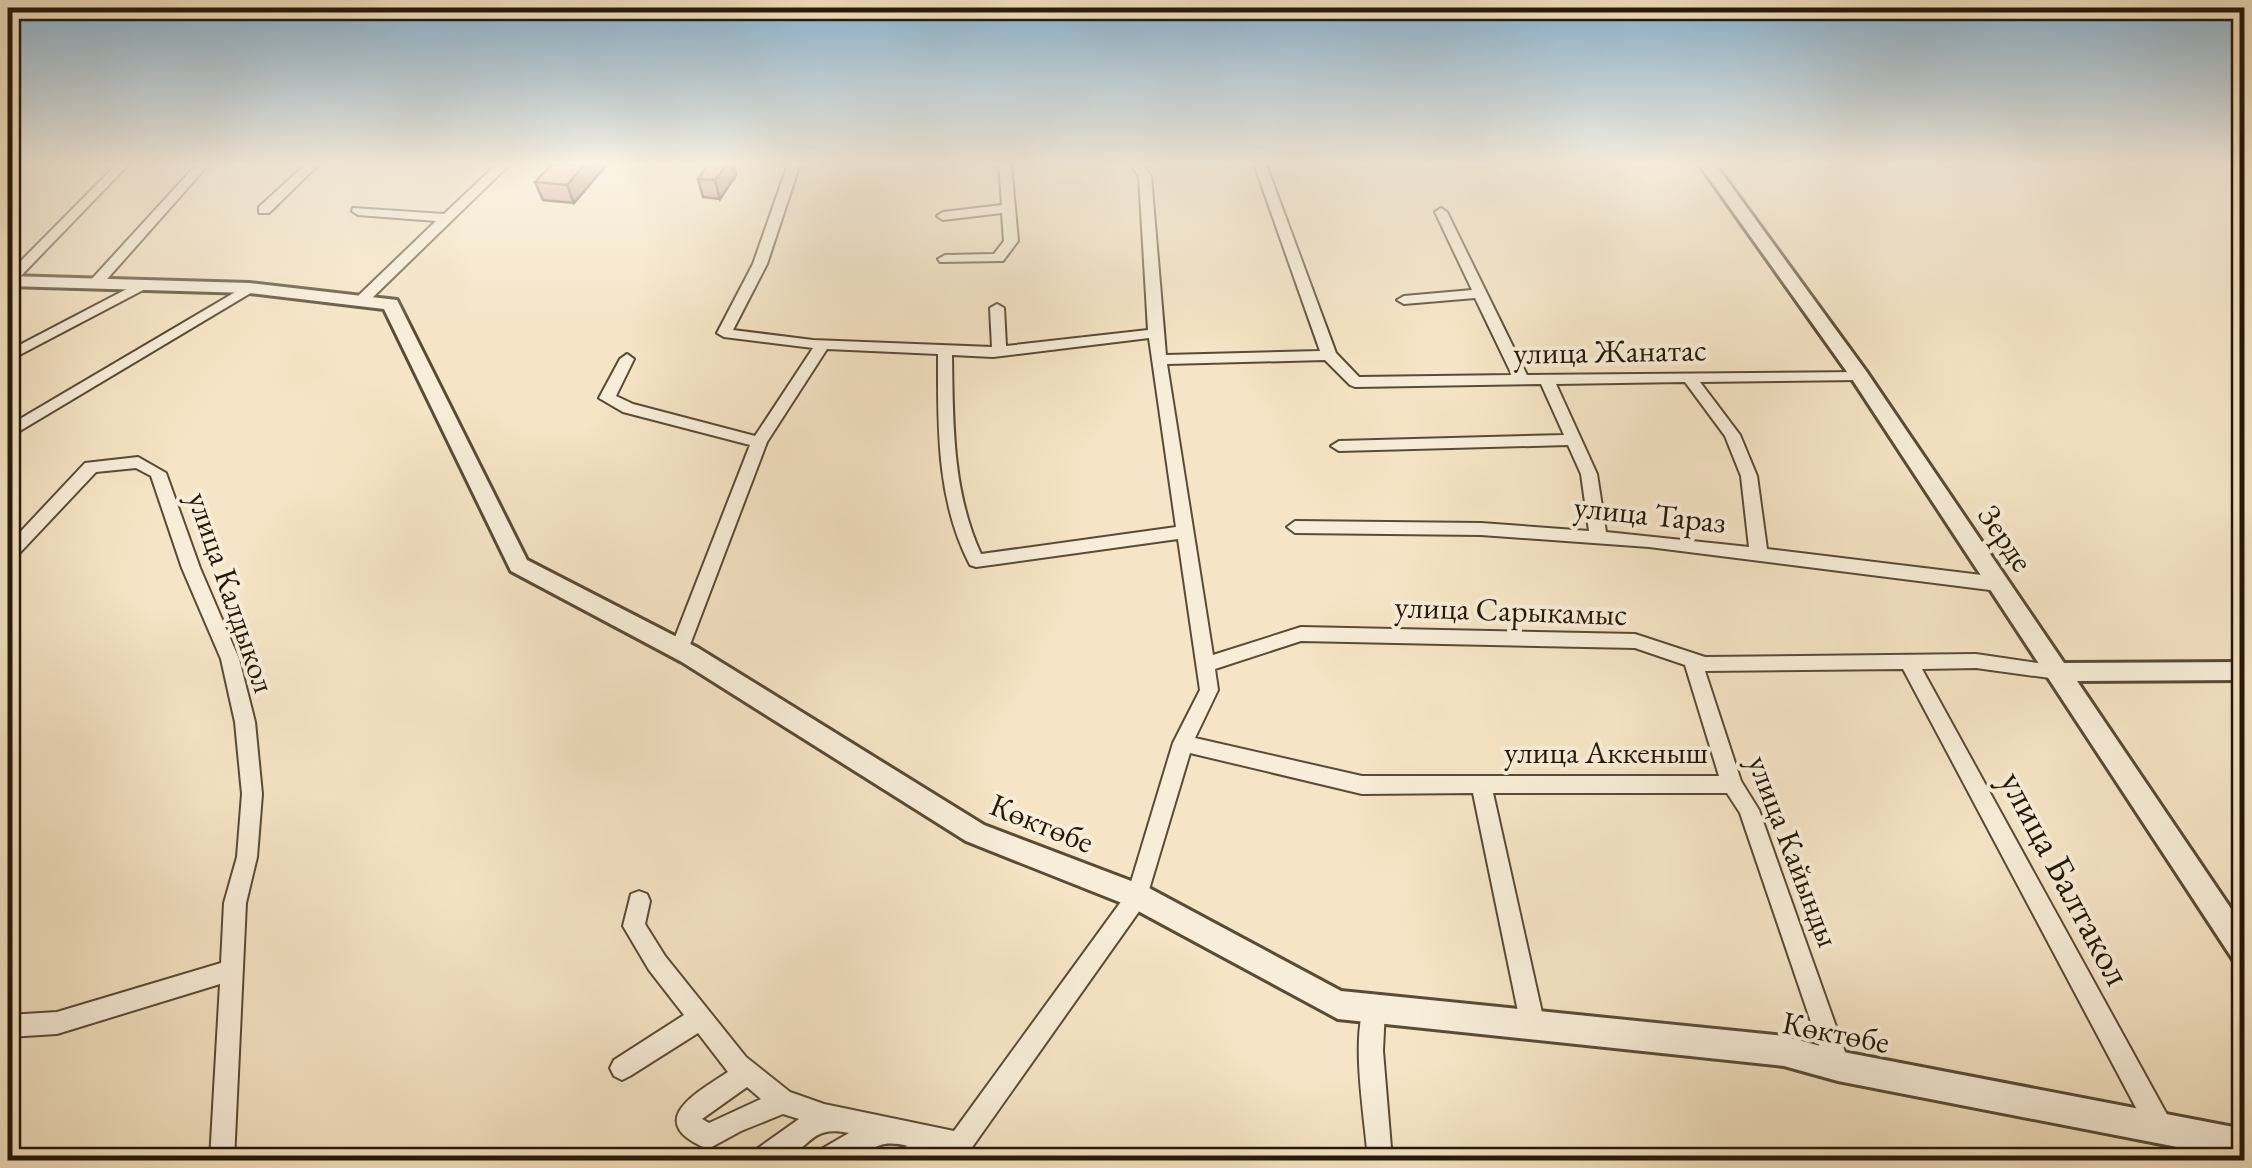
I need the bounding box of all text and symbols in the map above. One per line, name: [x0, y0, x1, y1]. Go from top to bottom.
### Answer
street label: улица Жанатас: [1513, 328, 1707, 374]
street label: улица Тараз: [1572, 485, 1728, 543]
street label: улица Калдыкол: [178, 486, 286, 698]
street label: Зерде: [1969, 497, 2043, 579]
street label: улица Сарыкамыс: [1394, 585, 1628, 635]
street label: улица Аккеныш: [1504, 731, 1708, 773]
street label: улица Кайынды: [1738, 749, 1850, 953]
street label: улица Балтакол: [1989, 762, 2144, 994]
street label: Көктөбе: [984, 783, 1100, 863]
street label: Көктөбе: [1779, 1001, 1893, 1063]

